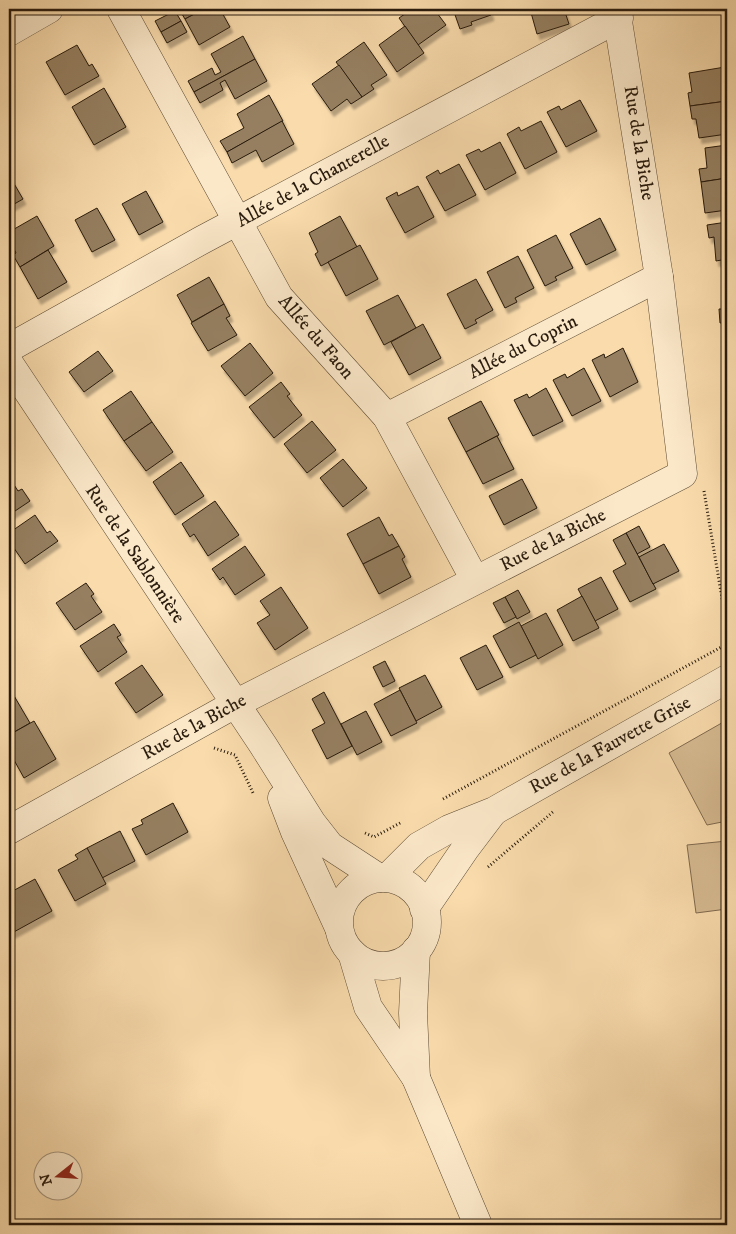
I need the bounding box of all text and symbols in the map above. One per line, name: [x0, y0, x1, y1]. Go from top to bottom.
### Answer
street label: Rue de la Biche: [619, 84, 659, 202]
street label: Allée de la Chanterelle: [233, 129, 394, 233]
street label: Allée du Faon: [273, 290, 359, 384]
street label: Allée du Coprin: [465, 310, 581, 384]
street label: Rue de la Sablonnière: [80, 480, 190, 628]
street label: Rue de la Biche: [496, 503, 610, 577]
street label: Rue de la Biche: [138, 689, 250, 765]
street label: Rue de la Fauvette Grise: [525, 691, 695, 799]
north arrow: [32, 1152, 82, 1202]
text: N: [36, 1171, 57, 1188]

